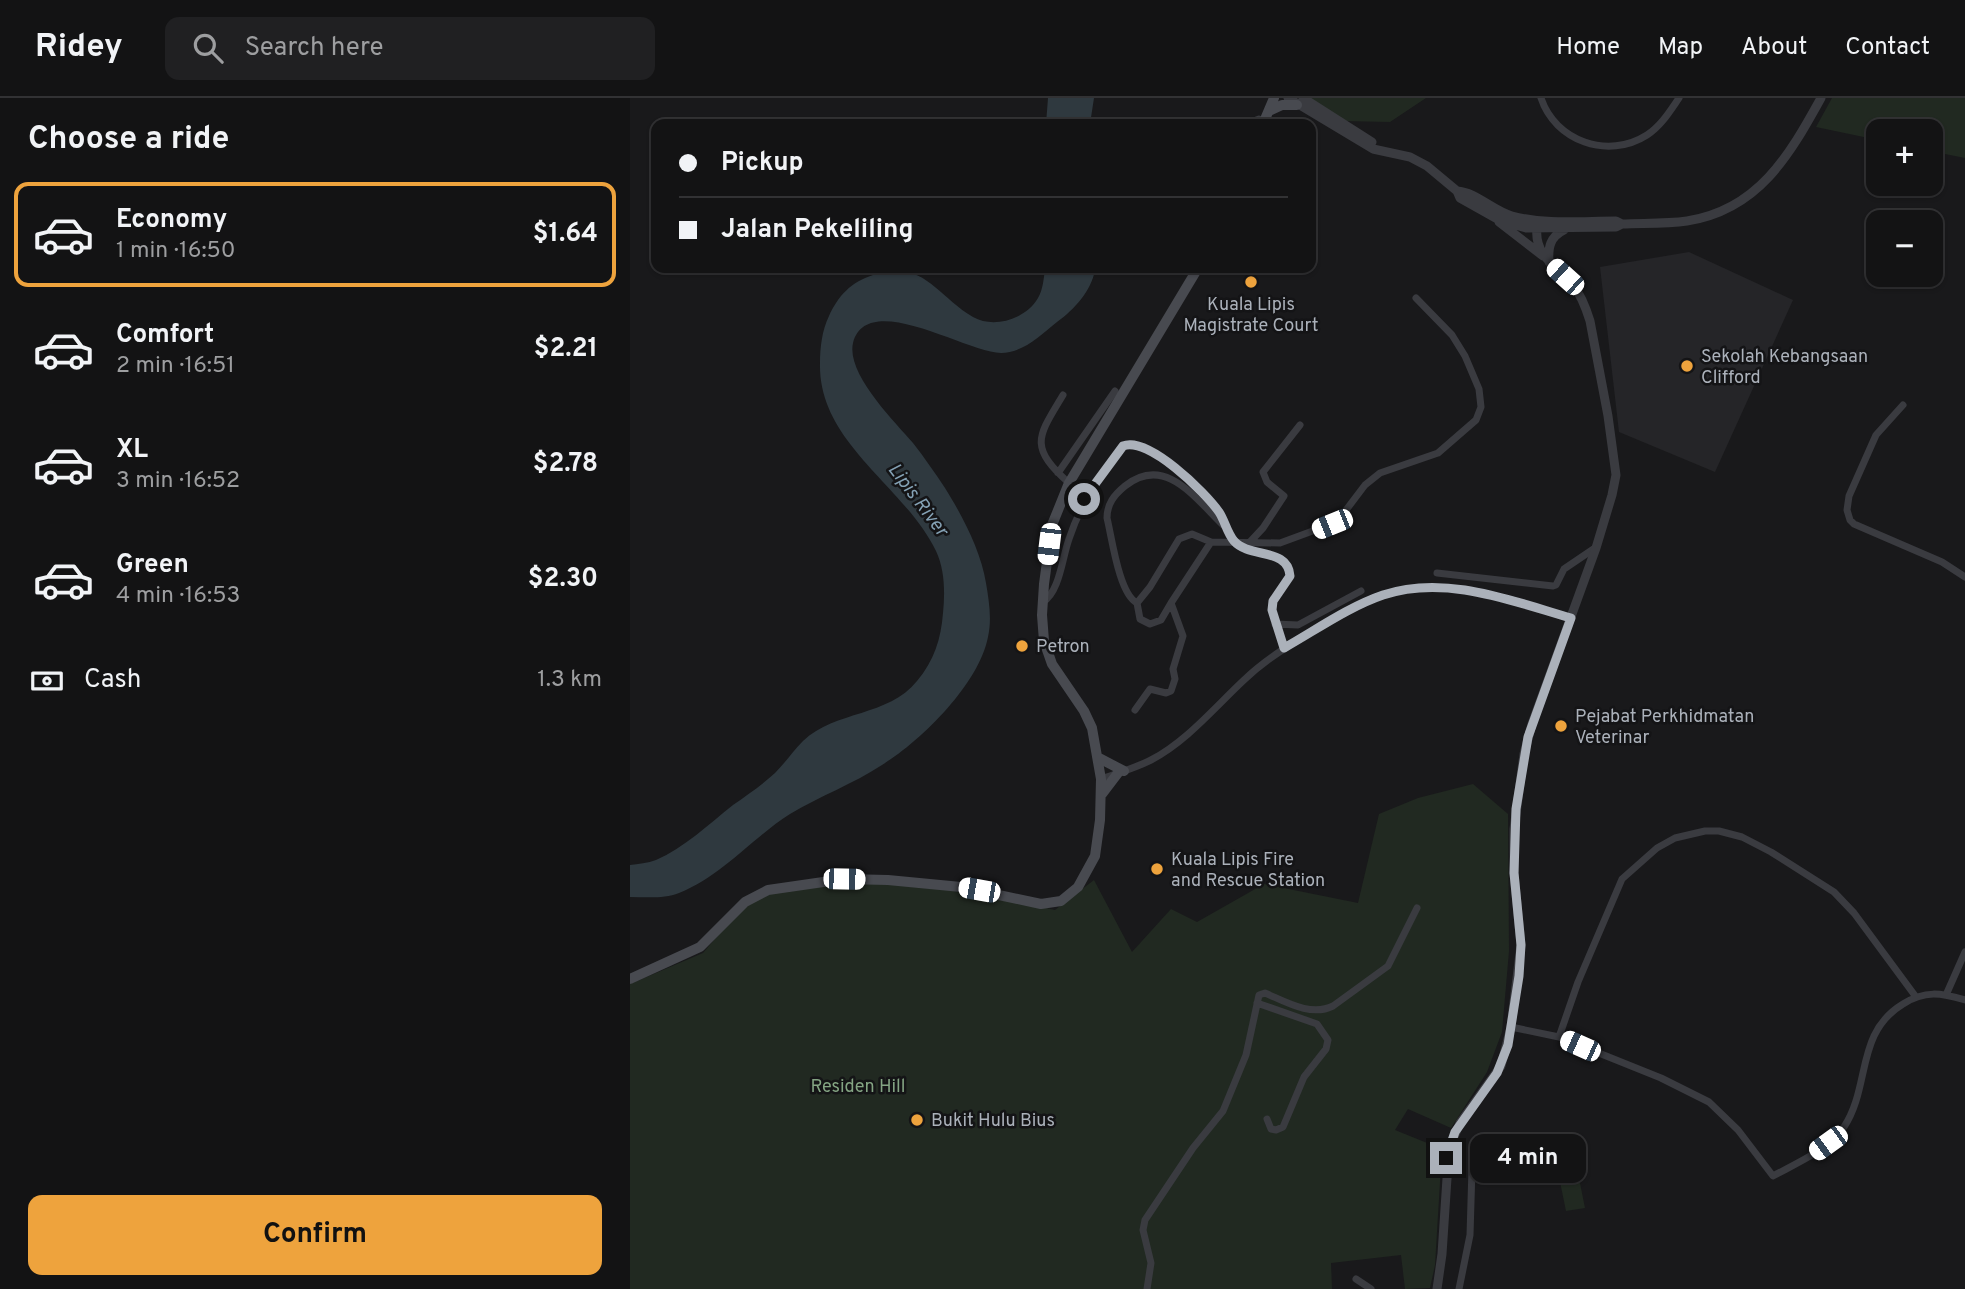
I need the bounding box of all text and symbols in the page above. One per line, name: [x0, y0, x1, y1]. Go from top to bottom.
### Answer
search box: [165, 17, 655, 80]
text: Ridey: [35, 27, 123, 69]
icon: search: [189, 29, 227, 67]
text: Search here: [245, 32, 384, 65]
text: Home: [1556, 33, 1620, 63]
text: Map: [1658, 33, 1703, 63]
text: About: [1741, 33, 1807, 63]
text: Contact: [1845, 33, 1930, 63]
map controls: [1866, 119, 1943, 287]
button: +: [1866, 119, 1943, 196]
text: Choose a ride: [28, 120, 229, 160]
text: Pickup: [721, 147, 804, 180]
icon: car: [32, 203, 95, 266]
text: Economy: [116, 204, 227, 237]
button: −: [1866, 210, 1943, 287]
text: Jalan Pekeliling: [721, 214, 914, 247]
text: $1.64: [533, 218, 598, 251]
text: 1 min · 16:50: [116, 237, 236, 266]
car: [1543, 255, 1588, 299]
marker: Kuala Lipis Magistrate Court: [1243, 274, 1259, 290]
place label: Kuala Lipis Magistrate Court: [1183, 294, 1319, 338]
icon: car: [32, 318, 95, 381]
text: Comfort: [116, 319, 214, 352]
text: $2.21: [534, 333, 598, 366]
place label: Sekolah Kebangsaan Clifford: [1701, 346, 1868, 390]
text: 2 min · 16:51: [116, 352, 235, 381]
marker: Sekolah Kebangsaan Clifford: [1679, 358, 1695, 374]
icon: car: [32, 433, 95, 496]
text: XL: [116, 434, 148, 467]
text: $2.78: [533, 448, 598, 481]
water label: Lipis River: [882, 459, 954, 543]
text: 3 min · 16:52: [116, 467, 240, 496]
route start: [1068, 483, 1100, 515]
car: [1309, 506, 1356, 542]
car: [1037, 522, 1062, 566]
icon: car: [32, 548, 95, 611]
text: Green: [116, 549, 189, 582]
text: $2.30: [528, 563, 598, 596]
text: 4 min · 16:53: [116, 582, 240, 611]
place label: Petron: [1036, 636, 1090, 659]
marker: Petron: [1014, 638, 1030, 654]
icon: cash: [28, 662, 66, 700]
text: Cash: [84, 664, 141, 697]
text: 1.3 km: [537, 666, 602, 695]
place label: Pejabat Perkhidmatan Veterinar: [1575, 706, 1754, 750]
marker: Pejabat Perkhidmatan Veterinar: [1553, 718, 1569, 734]
place label: Kuala Lipis Fire and Rescue Station: [1171, 849, 1325, 893]
marker: Kuala Lipis Fire and Rescue Station: [1149, 861, 1165, 877]
car: [823, 868, 866, 890]
car: [957, 876, 1002, 904]
car: [1557, 1028, 1604, 1064]
park label: Residen Hill: [811, 1076, 906, 1099]
place label: Bukit Hulu Bius: [931, 1110, 1055, 1133]
marker: Bukit Hulu Bius: [909, 1112, 925, 1128]
car: [1805, 1122, 1852, 1164]
callout: 4 min: [1470, 1134, 1586, 1182]
route end: [1430, 1142, 1462, 1174]
text: 4 min: [1498, 1144, 1558, 1173]
button: Confirm: [28, 1195, 602, 1275]

